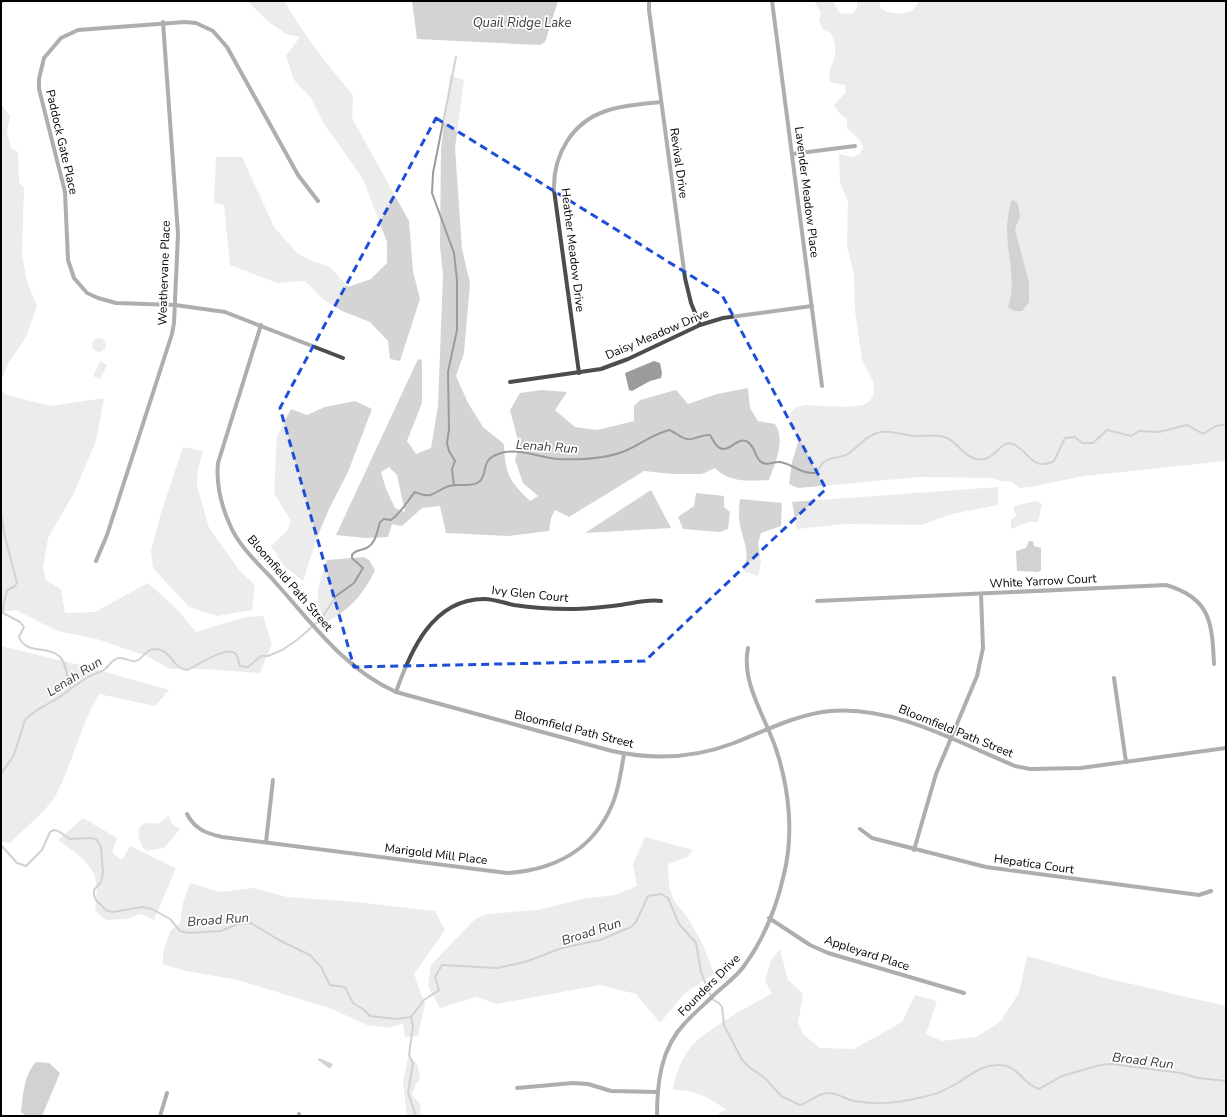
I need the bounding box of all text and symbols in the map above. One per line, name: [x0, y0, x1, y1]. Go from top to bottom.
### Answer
water label: Quail Ridge Lake: [473, 14, 571, 32]
street label: Paddock Gate Place: [42, 88, 82, 196]
street label: Lavender Meadow Place: [791, 126, 823, 258]
street label: Revival Drive: [666, 127, 692, 199]
street label: Heather Meadow Drive: [557, 187, 589, 313]
street label: Weathervane Place: [154, 220, 174, 326]
street label: Daisy Meadow Drive: [603, 305, 711, 363]
water label: Lenah Run: [515, 436, 579, 458]
street label: Bloomfield Path Street: [244, 532, 337, 635]
street label: White Yarrow Court: [989, 570, 1098, 592]
street label: Ivy Glen Court: [491, 582, 570, 606]
water label: Lenah Run: [43, 653, 106, 701]
street label: Bloomfield Path Street: [896, 701, 1016, 762]
street label: Bloomfield Path Street: [513, 706, 636, 752]
street label: Marigold Mill Place: [384, 840, 488, 868]
street label: Hepatica Court: [993, 850, 1076, 878]
water label: Broad Run: [187, 909, 250, 931]
water label: Broad Run: [559, 914, 623, 950]
street label: Appleyard Place: [822, 932, 912, 974]
street label: Founders Drive: [675, 951, 743, 1019]
water label: Broad Run: [1111, 1048, 1175, 1074]

